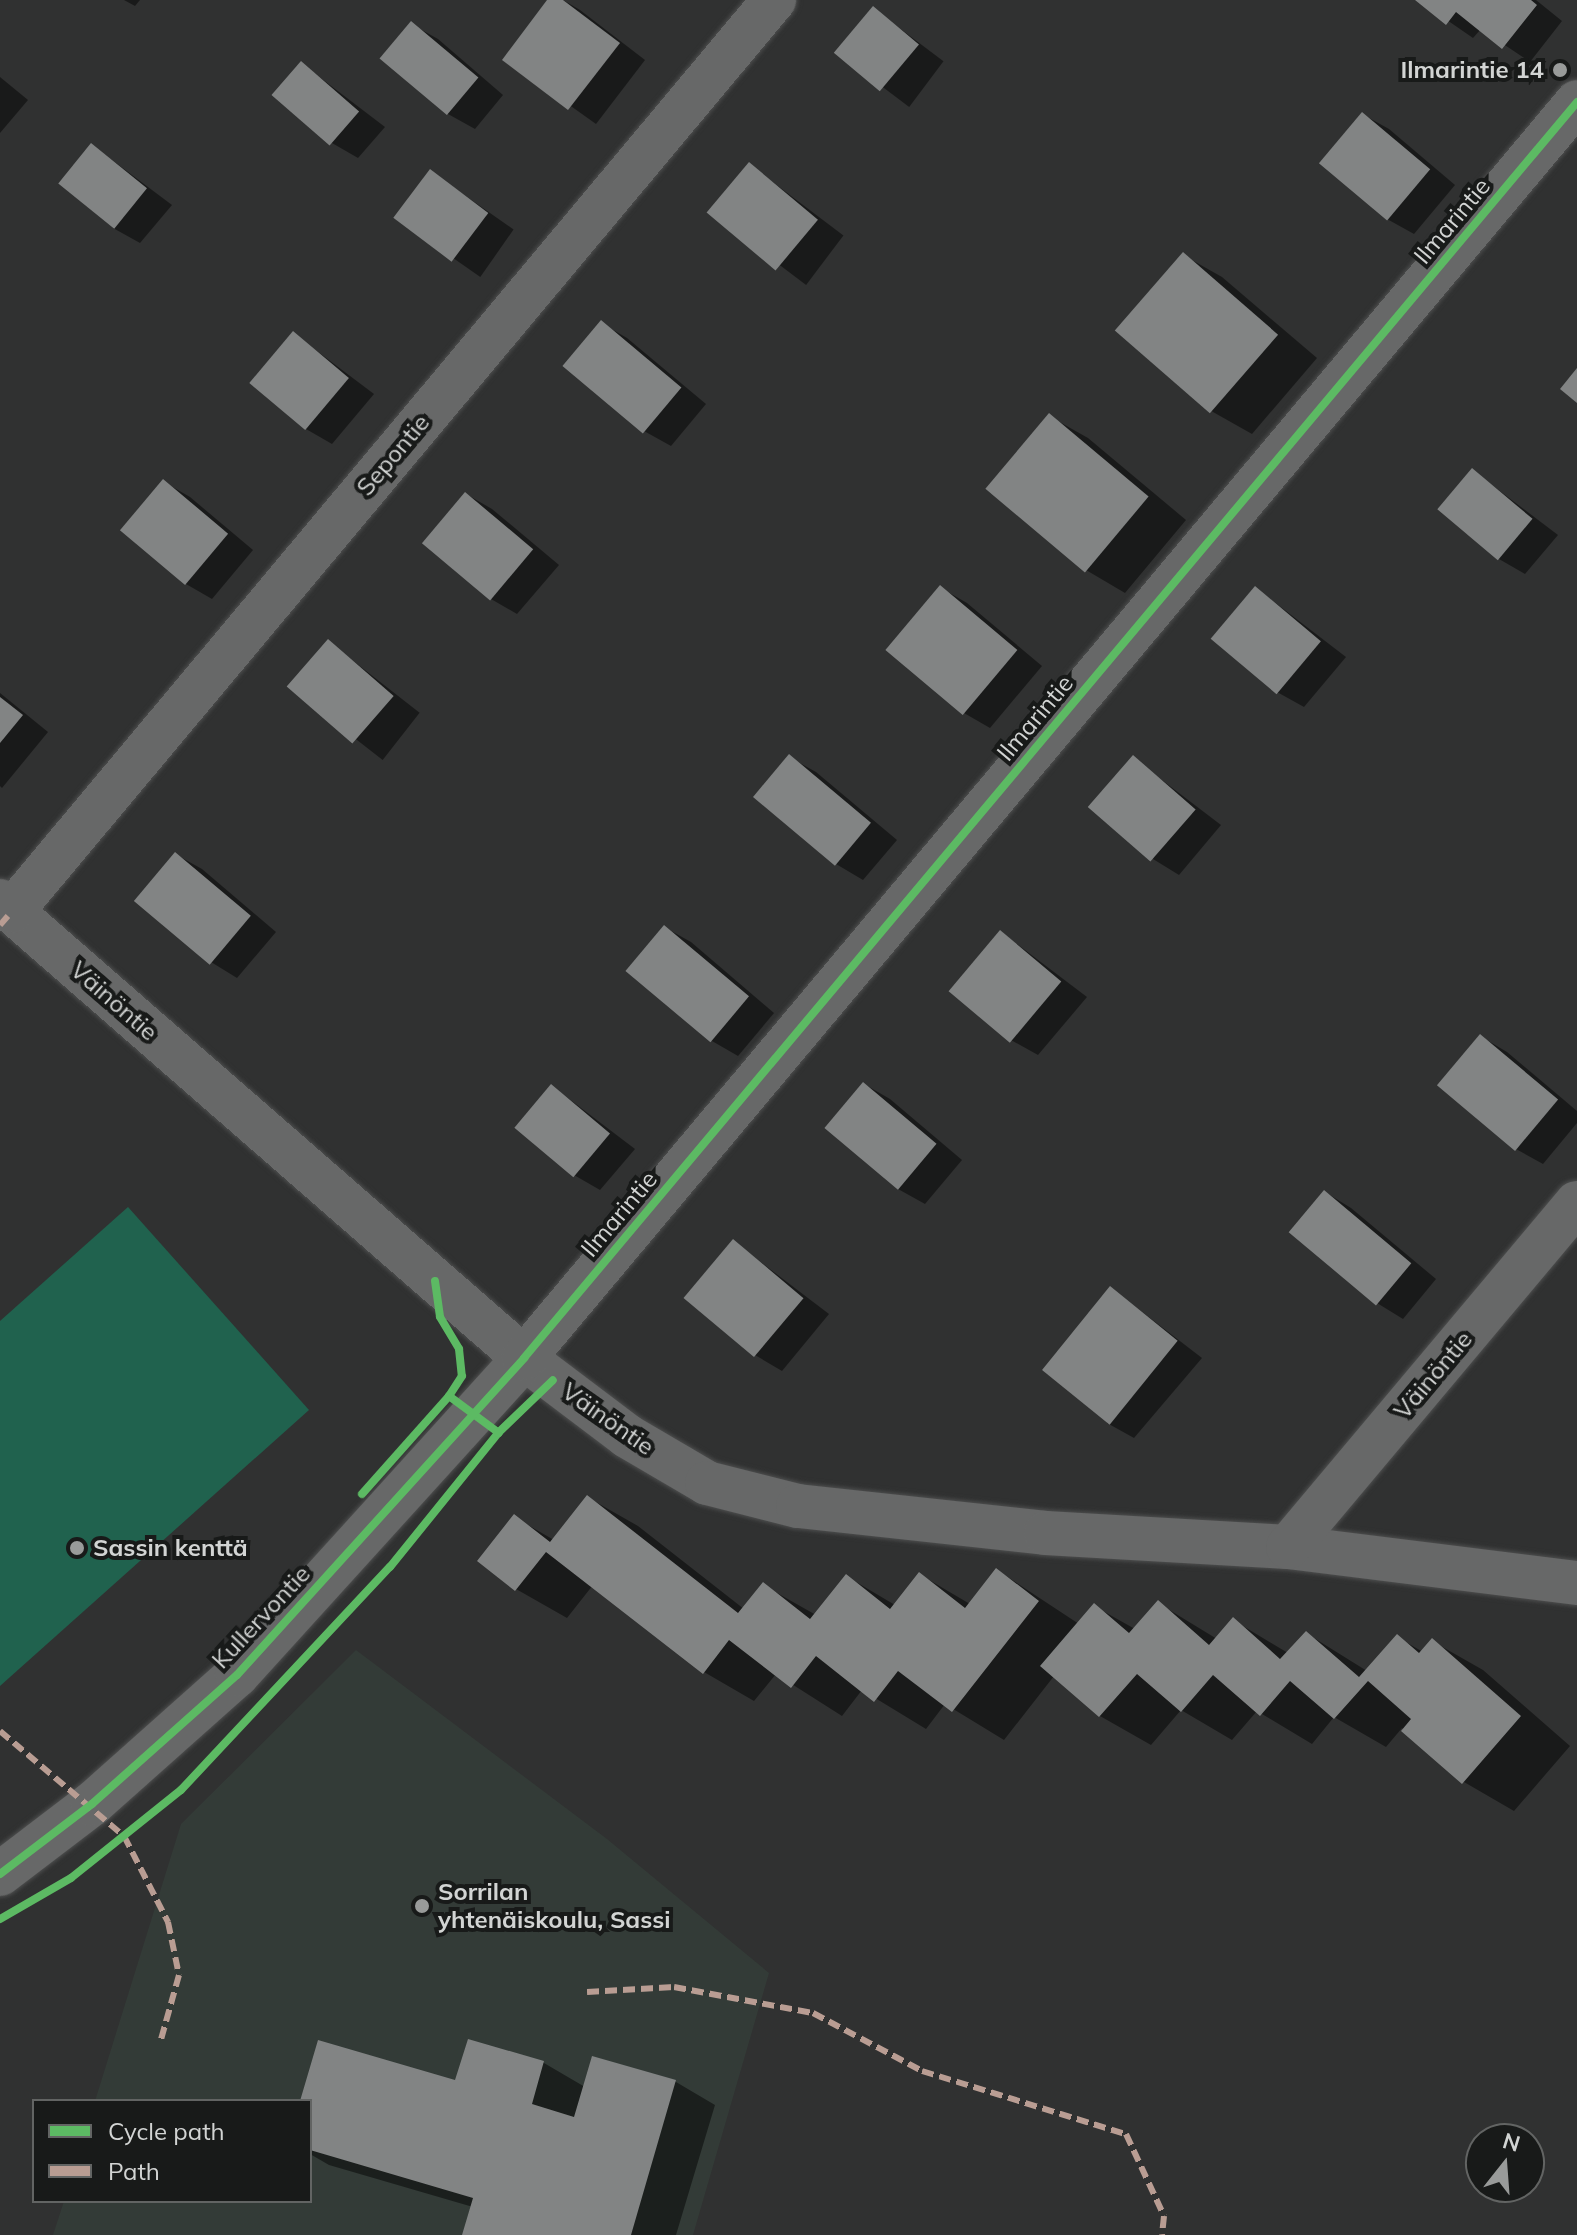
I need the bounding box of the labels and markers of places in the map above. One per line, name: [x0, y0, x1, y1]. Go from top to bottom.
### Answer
place label: Ilmarintie 14: [1400, 56, 1544, 84]
marker: Ilmarintie 14: [1551, 61, 1569, 79]
place label: Sassin kenttä: [93, 1534, 248, 1562]
marker: Sassin kenttä: [68, 1539, 86, 1557]
place label: Sorrilan yhtenäiskoulu, Sassi: [438, 1878, 671, 1934]
marker: Sorrilan yhtenäiskoulu, Sassi: [413, 1897, 431, 1915]

